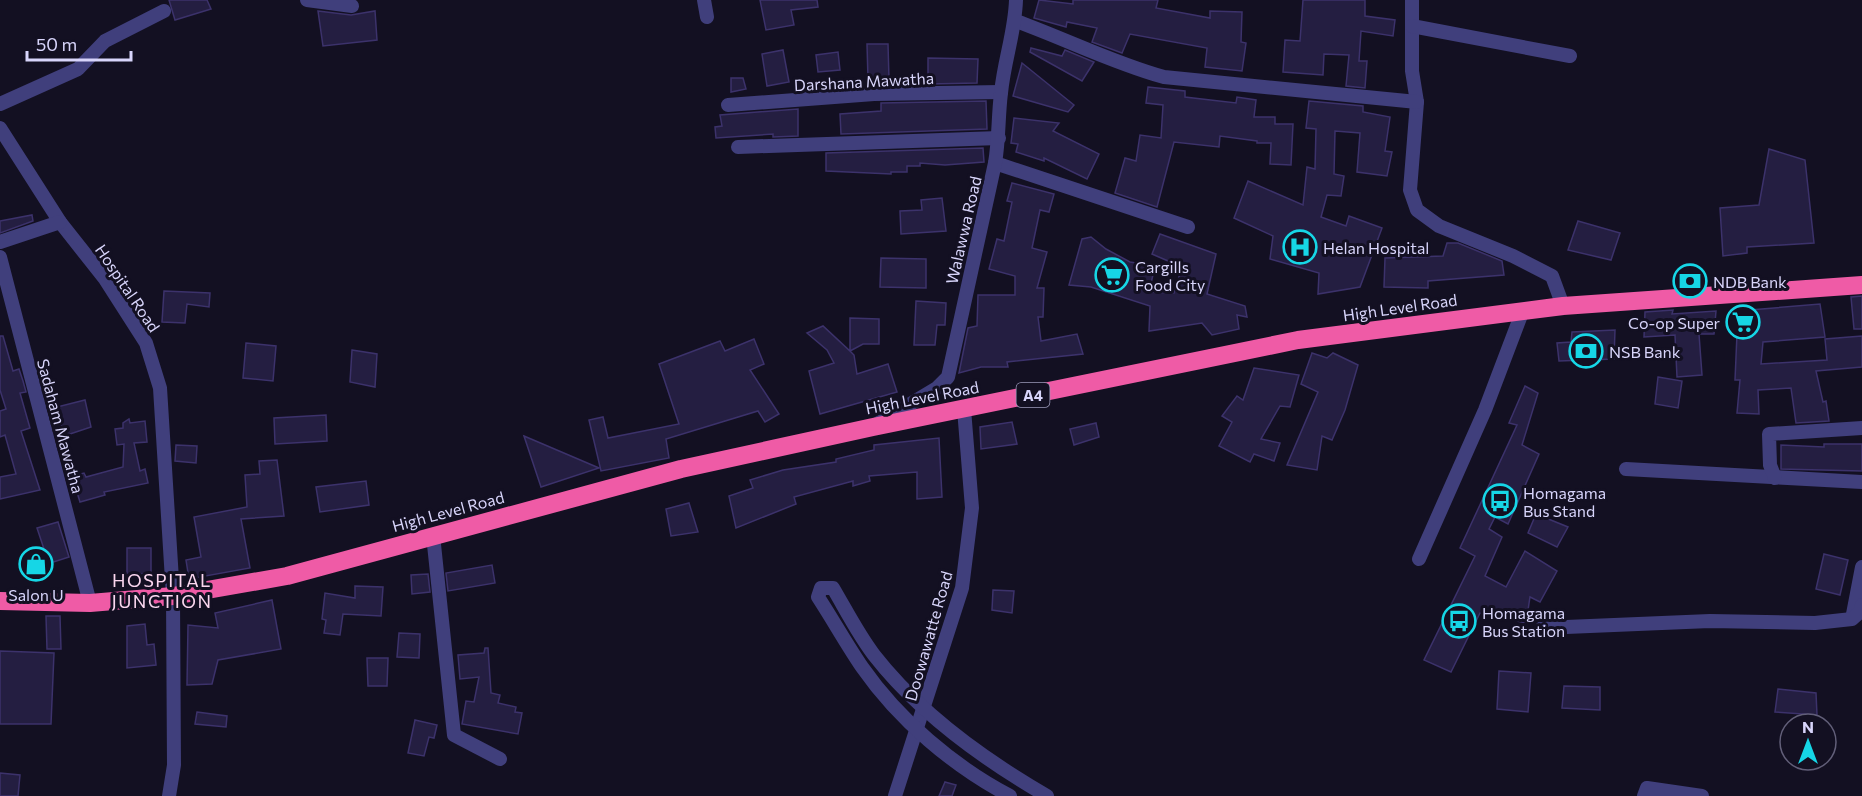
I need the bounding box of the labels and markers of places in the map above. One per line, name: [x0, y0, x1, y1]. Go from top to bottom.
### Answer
hospital icon: Helan Hospital: [1282, 229, 1318, 265]
place label: Helan Hospital: [1323, 238, 1429, 257]
supermarket icon: Cargills Food City: [1094, 257, 1130, 293]
place label: Cargills Food City: [1135, 257, 1205, 294]
bank icon: NDB Bank: [1672, 263, 1708, 299]
place label: NDB Bank: [1713, 272, 1787, 291]
supermarket icon: Co-op Super: [1725, 304, 1761, 340]
place label: Co-op Super: [1628, 313, 1721, 332]
bank icon: NSB Bank: [1568, 333, 1604, 369]
place label: NSB Bank: [1609, 342, 1681, 361]
bus stop icon: Homagama Bus Stand: [1482, 483, 1518, 519]
place label: Homagama Bus Stand: [1523, 483, 1606, 520]
shop icon: Salon U: [18, 546, 54, 582]
place label: Salon U: [8, 585, 64, 604]
bus stop icon: Homagama Bus Station: [1441, 603, 1477, 639]
place label: Homagama Bus Station: [1482, 603, 1565, 640]

